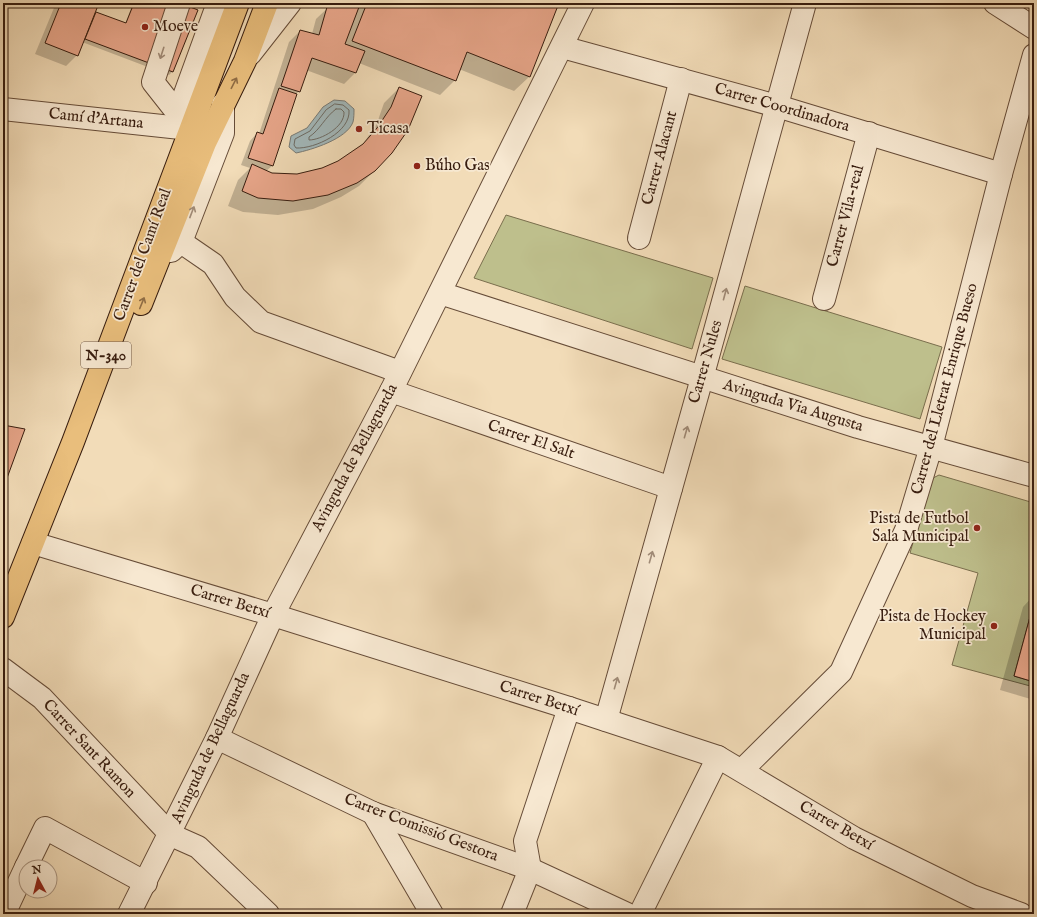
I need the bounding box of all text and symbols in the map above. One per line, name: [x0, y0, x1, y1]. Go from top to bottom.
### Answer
place label: Moeve: [153, 17, 198, 37]
marker: Moeve: [140, 22, 150, 32]
one-way arrow: [158, 47, 166, 59]
one-way arrow: [231, 77, 238, 89]
street label: Carrer Coordinadora: [712, 79, 852, 137]
street label: Camí d'Artana: [48, 104, 145, 134]
street label: Carrer Alacant: [638, 108, 682, 207]
place label: Ticasa: [367, 119, 409, 139]
marker: Ticasa: [354, 124, 364, 134]
place label: Búho Gas: [425, 156, 490, 176]
marker: Búho Gas: [412, 161, 422, 171]
street label: Carrer Vila-real: [823, 162, 869, 269]
street label: Carrer del Camí Real: [110, 185, 177, 324]
one-way arrow: [189, 206, 197, 218]
street label: Carrer del Lletrat Enrique Bueso: [907, 281, 983, 497]
one-way arrow: [722, 287, 729, 300]
one-way arrow: [138, 298, 146, 310]
street label: Carrer Nules: [685, 318, 728, 406]
road number: N-340: [81, 342, 131, 368]
street label: Avinguda Via Augusta: [720, 375, 866, 437]
street label: Avinguda de Bellaguarda: [307, 381, 402, 536]
street label: Carrer El Salt: [485, 416, 578, 464]
one-way arrow: [683, 426, 690, 439]
place label: Pista de Futbol Sala Municipal: [869, 509, 970, 547]
marker: Pista de Futbol Sala Municipal: [972, 523, 982, 533]
one-way arrow: [648, 551, 655, 564]
street label: Carrer Betxí: [188, 580, 274, 624]
place label: Pista de Hockey Municipal: [879, 607, 987, 645]
marker: Pista de Hockey Municipal: [989, 621, 999, 631]
street label: Avinguda de Bellaguarda: [167, 669, 255, 828]
one-way arrow: [613, 676, 620, 689]
street label: Carrer Betxí: [497, 677, 583, 722]
street label: Carrer Sant Ramon: [38, 695, 140, 803]
street label: Carrer Comissió Gestora: [341, 789, 501, 867]
street label: Carrer Betxí: [795, 797, 878, 856]
north arrow: [18, 859, 58, 899]
text: N: [30, 862, 43, 878]

